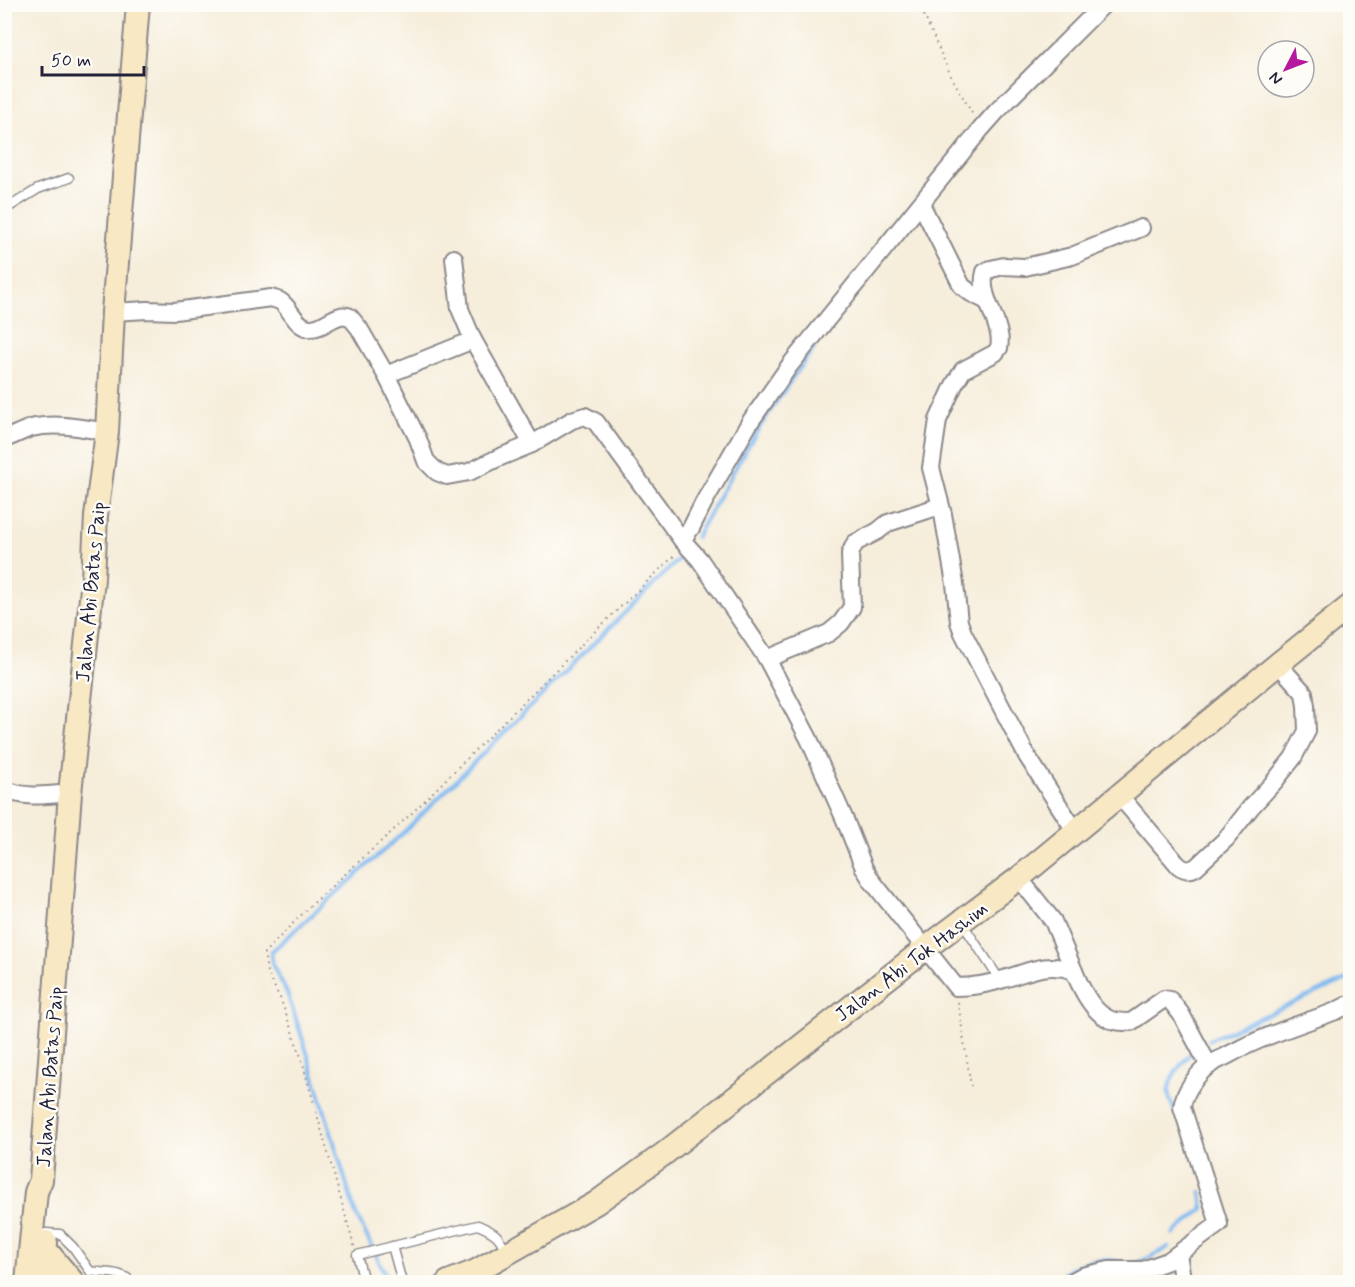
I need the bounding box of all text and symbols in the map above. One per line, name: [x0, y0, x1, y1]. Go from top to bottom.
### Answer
scale bar: [42, 39, 144, 77]
north arrow: [1256, 39, 1316, 99]
text: 50 m: [51, 49, 91, 73]
text: N: [1265, 67, 1287, 89]
street label: Jalan Abi Batas Paip: [70, 501, 113, 683]
street label: Jalan Abi Tok Hashim: [830, 896, 994, 1029]
street label: Jalan Abi Batas Paip: [31, 986, 70, 1168]

